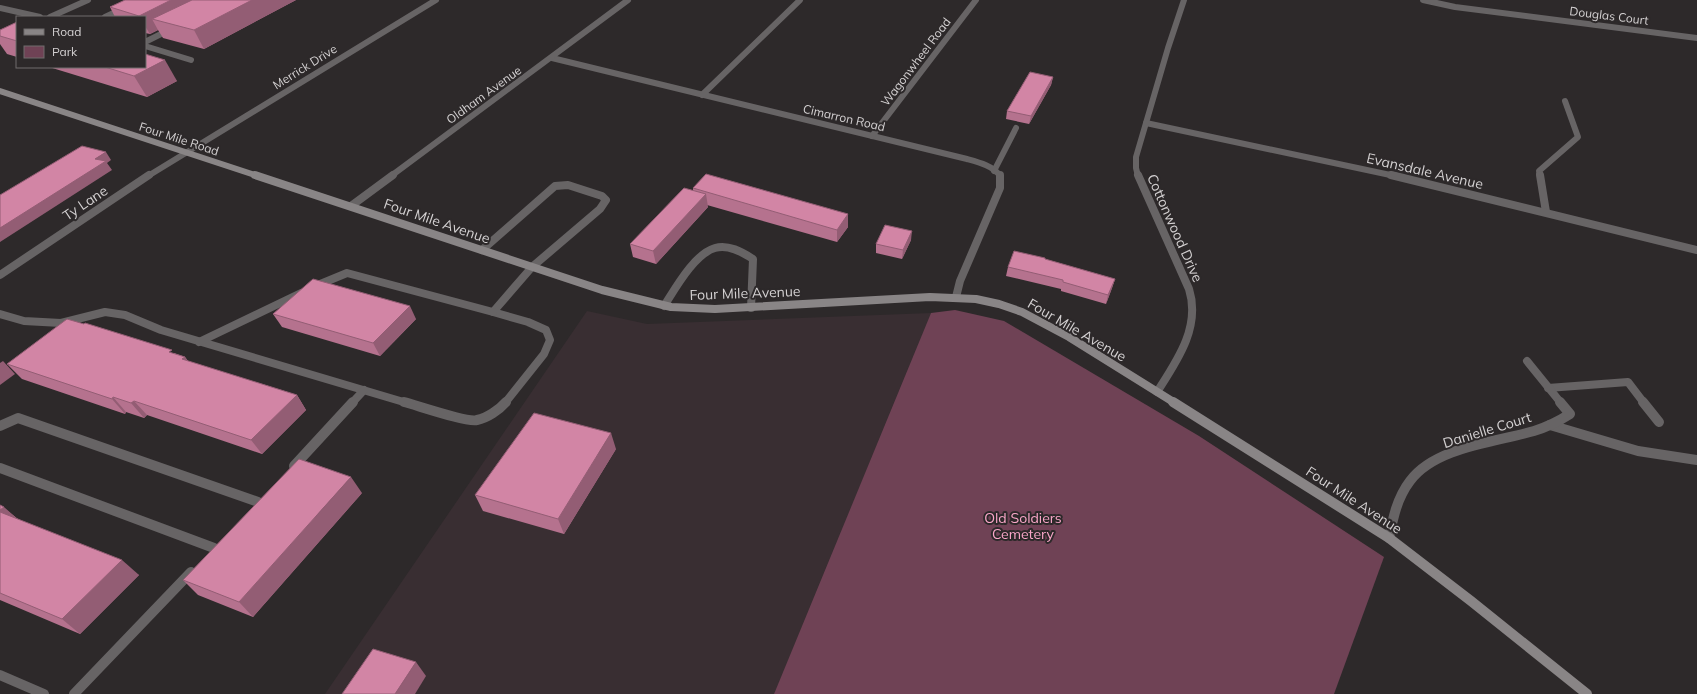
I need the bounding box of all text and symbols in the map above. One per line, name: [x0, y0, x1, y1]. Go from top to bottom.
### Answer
street label: Douglas Court: [1569, 3, 1649, 28]
street label: Wagonwheel Road: [877, 15, 954, 109]
legend: [16, 16, 146, 68]
text: Road: [52, 24, 81, 39]
street label: Merrick Drive: [270, 41, 340, 92]
text: Park: [52, 44, 78, 59]
street label: Oldham Avenue: [443, 62, 524, 127]
street label: Cimarron Road: [802, 101, 887, 134]
street label: Four Mile Road: [137, 119, 221, 158]
street label: Evansdale Avenue: [1365, 149, 1485, 193]
street label: Cottonwood Drive: [1143, 171, 1207, 285]
street label: Ty Lane: [59, 181, 111, 225]
street label: Four Mile Avenue: [382, 194, 492, 248]
street label: Four Mile Avenue: [689, 282, 801, 304]
street label: Four Mile Avenue: [1024, 294, 1130, 366]
street label: Danielle Court: [1441, 408, 1533, 452]
street label: Four Mile Avenue: [1302, 462, 1406, 538]
park label: Old Soldiers Cemetery: [984, 509, 1062, 543]

